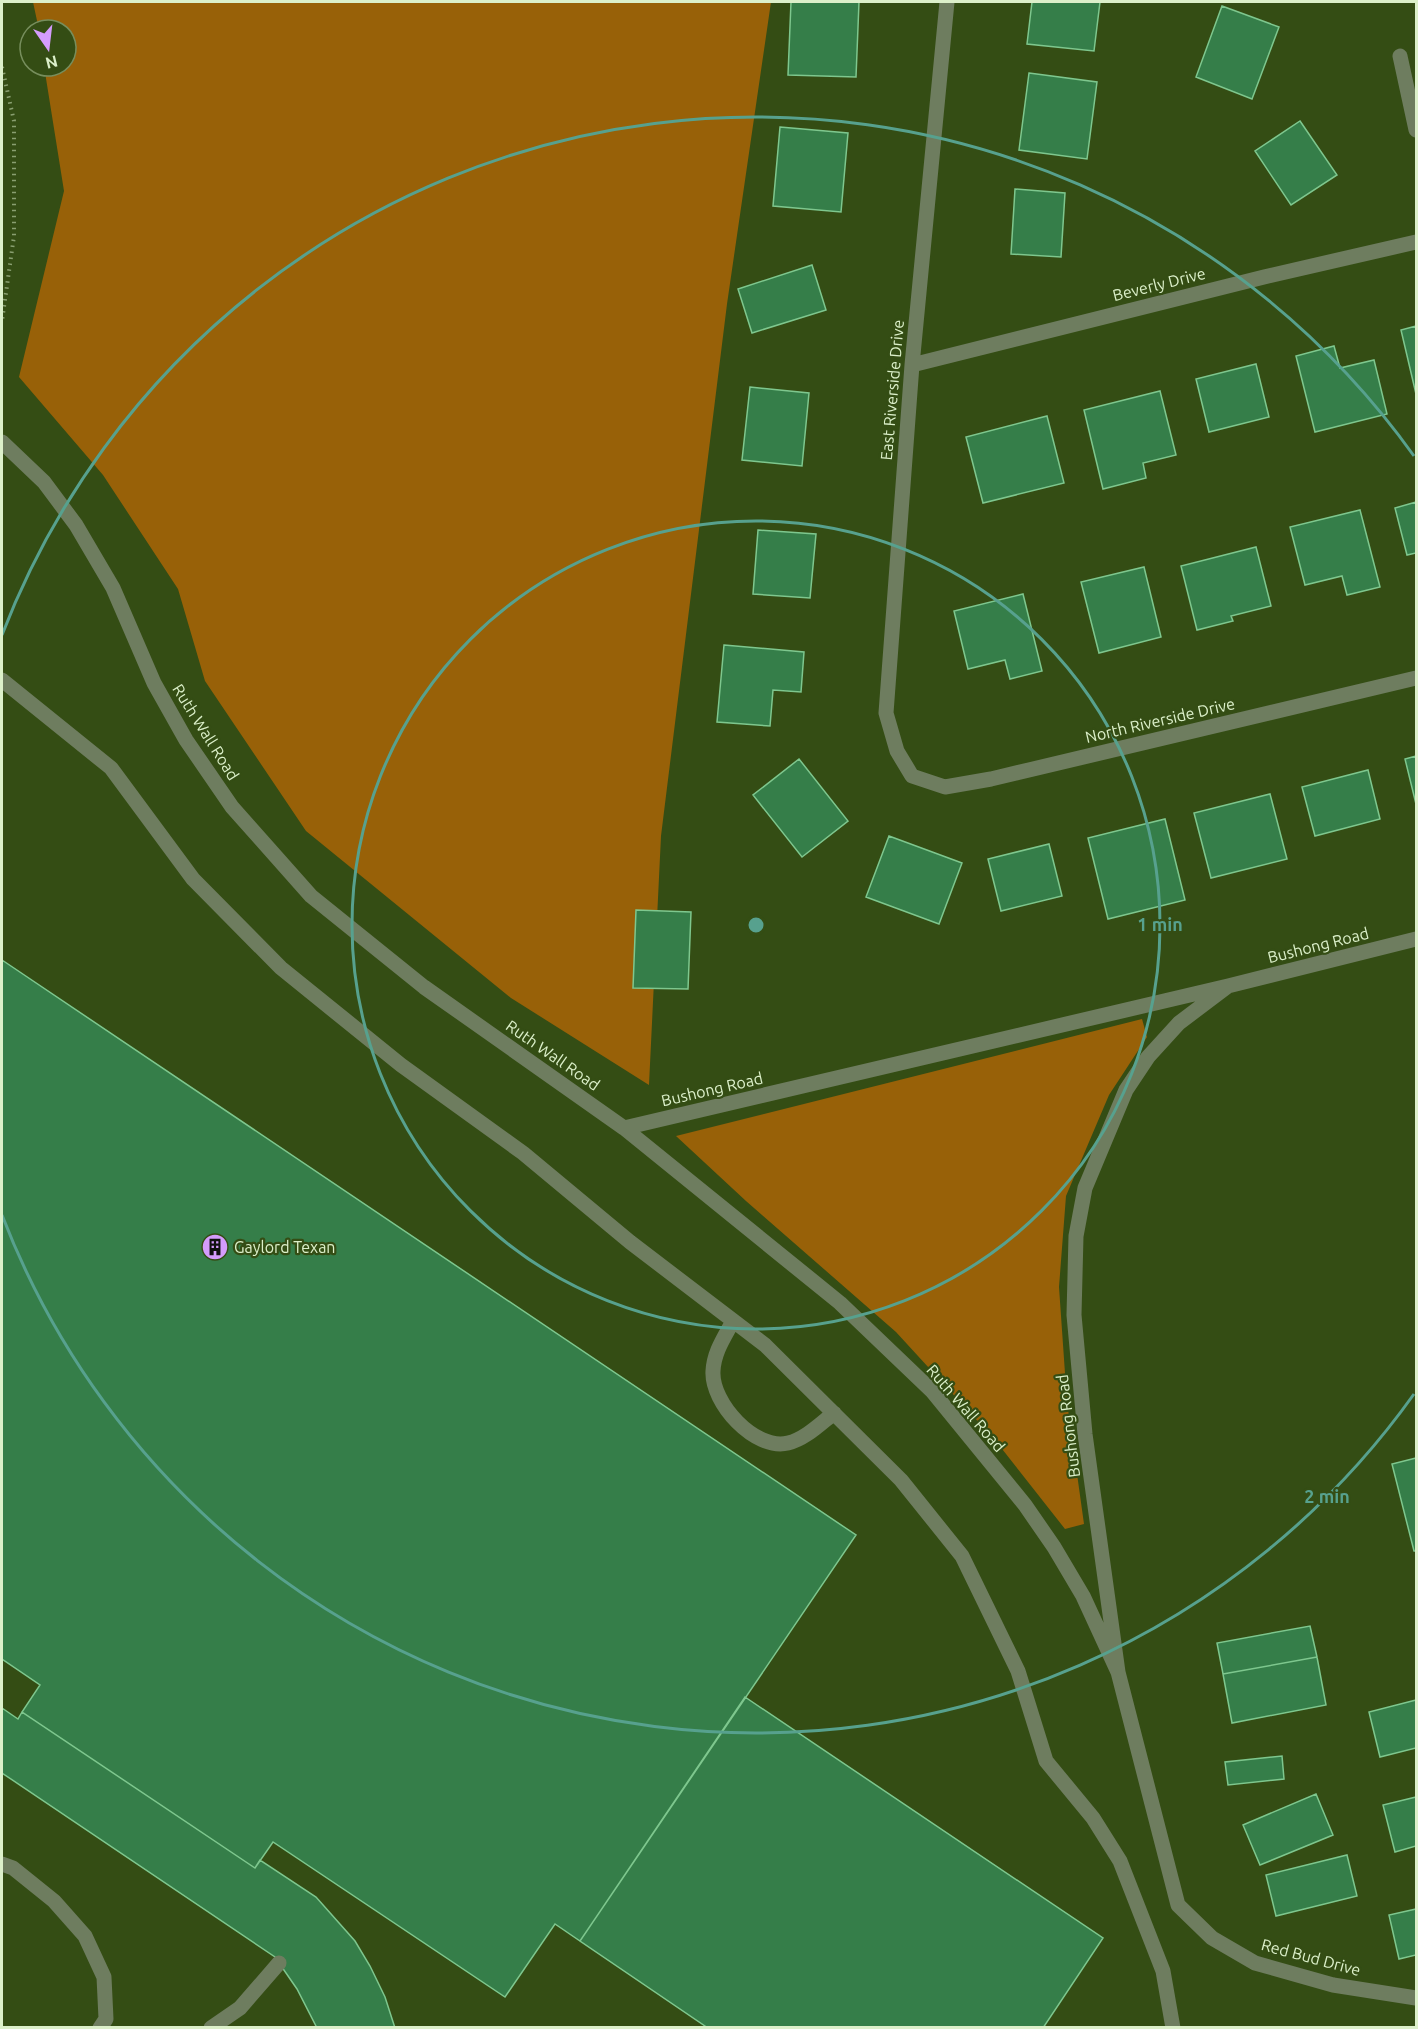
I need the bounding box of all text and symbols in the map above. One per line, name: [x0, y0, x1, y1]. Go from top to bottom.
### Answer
north arrow: [18, 18, 78, 78]
text: N: [44, 52, 60, 73]
street label: Beverly Drive: [1111, 264, 1207, 304]
street label: East Riverside Drive: [877, 319, 907, 461]
street label: Ruth Wall Road: [169, 681, 243, 783]
street label: North Riverside Drive: [1083, 694, 1237, 746]
text: 1 min: [1137, 914, 1183, 934]
centre of rings: [746, 915, 766, 935]
street label: Bushong Road: [1266, 924, 1370, 966]
street label: Ruth Wall Road: [503, 1016, 603, 1094]
street label: Bushong Road: [659, 1069, 765, 1109]
building icon: Gaylord Texan: [200, 1232, 230, 1262]
place label: Gaylord Texan: [234, 1238, 336, 1256]
street label: Ruth Wall Road: [923, 1361, 1009, 1455]
street label: Bushong Road: [1053, 1373, 1083, 1479]
text: 2 min: [1304, 1486, 1350, 1506]
street label: Red Bud Drive: [1259, 1935, 1363, 1979]

